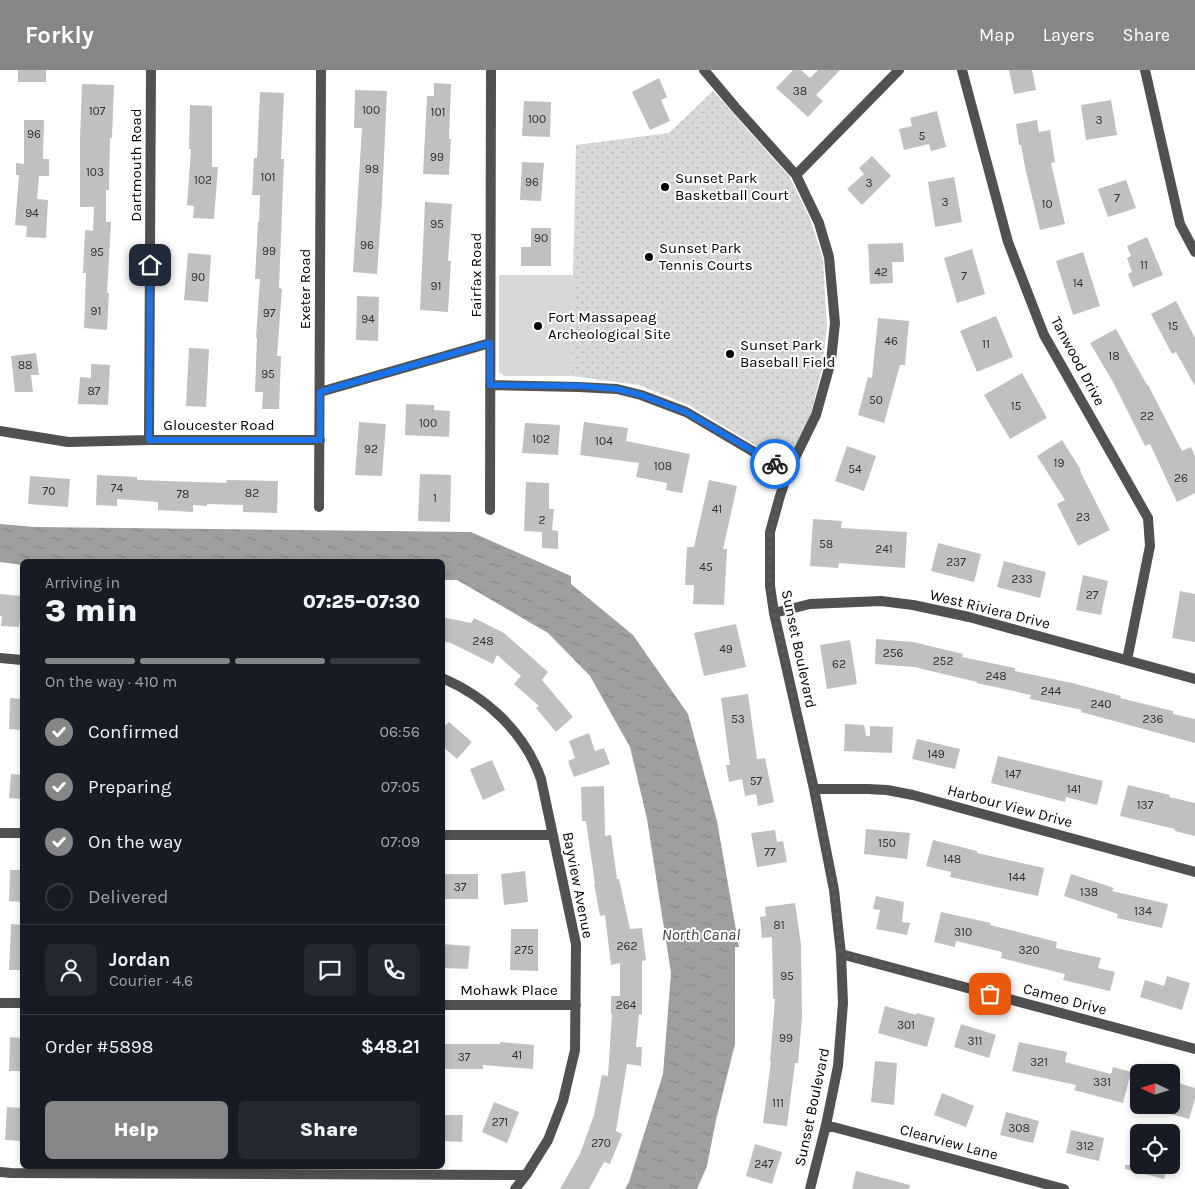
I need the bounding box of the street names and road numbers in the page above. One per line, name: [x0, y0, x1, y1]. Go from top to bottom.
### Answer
street label: Dartmouth Road: [127, 108, 145, 222]
street label: Fairfax Road: [467, 233, 485, 317]
street label: Exeter Road: [296, 249, 314, 329]
street label: Tanwood Drive: [1047, 313, 1109, 409]
street label: Gloucester Road: [163, 416, 275, 434]
street label: West Riviera Drive: [928, 585, 1052, 633]
street label: Sunset Boulevard: [778, 588, 820, 710]
street label: Harbour View Drive: [945, 781, 1075, 831]
street label: Bayview Avenue: [559, 830, 597, 940]
street label: Cameo Drive: [1021, 979, 1109, 1019]
street label: Mohawk Place: [460, 981, 558, 999]
street label: Sunset Boulevard: [791, 1046, 833, 1168]
street label: Clearview Lane: [898, 1120, 1000, 1164]

